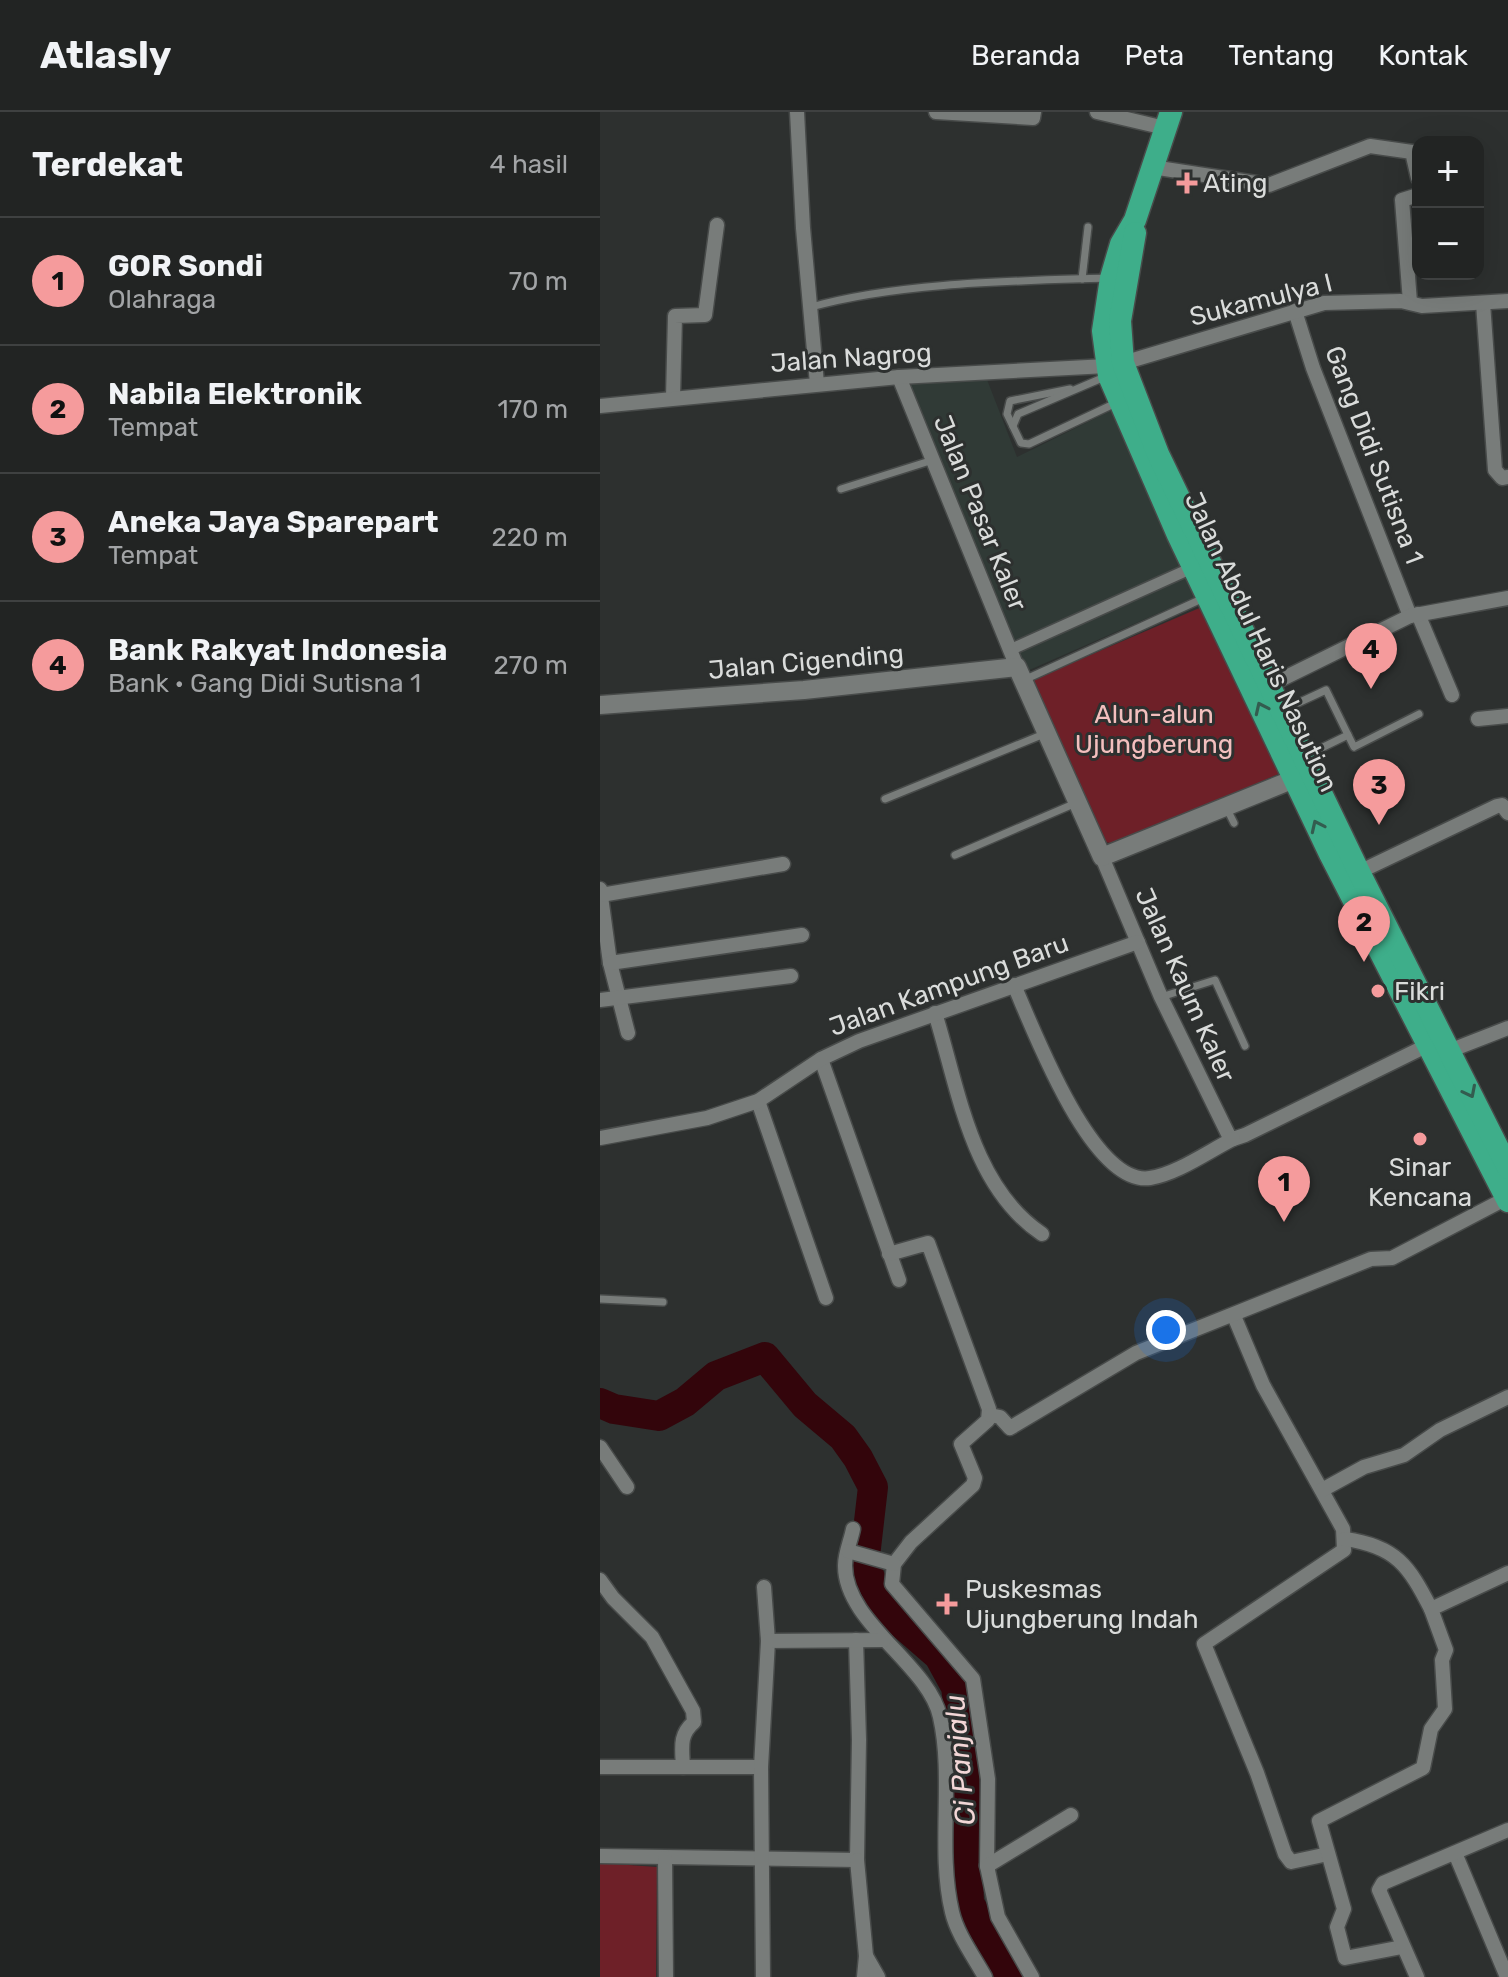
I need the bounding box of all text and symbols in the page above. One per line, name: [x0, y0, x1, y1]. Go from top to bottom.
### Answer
text: Atlasly: [40, 32, 172, 78]
text: Beranda: [971, 39, 1080, 72]
text: Peta: [1124, 39, 1184, 72]
text: Tentang: [1228, 39, 1334, 72]
text: Kontak: [1378, 39, 1468, 72]
map controls: [1412, 136, 1484, 280]
button: +: [1412, 136, 1484, 208]
text: Terdekat: [32, 144, 183, 185]
text: 4 hasil: [489, 149, 568, 180]
place label: Ating: [1203, 168, 1267, 199]
marker: Ating: [1178, 174, 1196, 192]
button: −: [1412, 208, 1484, 280]
text: GOR Sondi: [108, 248, 263, 284]
text: 1: [52, 266, 64, 297]
text: 70 m: [509, 266, 568, 297]
street label: Sukamulya I: [1186, 267, 1336, 333]
text: Olahraga: [108, 284, 216, 315]
street label: Jalan Nagrog: [769, 337, 933, 379]
street label: Gang Didi Sutisna 1: [1318, 342, 1430, 568]
text: Nabila Elektronik: [108, 376, 362, 412]
text: 2: [50, 394, 66, 425]
text: 170 m: [498, 394, 568, 425]
street label: Jalan Pasar Kaler: [927, 411, 1033, 615]
text: Tempat: [108, 412, 198, 443]
street label: Jalan Abdul Haris Nasution: [1178, 487, 1344, 797]
text: Aneka Jaya Sparepart: [108, 504, 439, 540]
text: 3: [49, 522, 67, 553]
text: 220 m: [491, 522, 568, 553]
text: Tempat: [108, 540, 198, 571]
pin: 4: [1345, 623, 1397, 689]
text: Bank Rakyat Indonesia: [108, 632, 447, 668]
street label: Jalan Cigending: [707, 638, 905, 686]
text: 4: [49, 650, 67, 681]
text: 270 m: [493, 650, 568, 681]
text: Bank · Gang Didi Sutisna 1: [108, 668, 421, 699]
park label: Alun-alun Ujungberung: [1075, 699, 1233, 760]
one-way arrow: [1255, 702, 1271, 717]
pin: 3: [1353, 759, 1405, 825]
one-way arrow: [1311, 820, 1327, 834]
street label: Jalan Kaum Kaler: [1128, 883, 1242, 1087]
pin: 2: [1338, 896, 1390, 962]
street label: Jalan Kampung Baru: [825, 927, 1073, 1043]
place label: Fikri: [1394, 976, 1445, 1007]
marker: Fikri: [1369, 982, 1387, 1000]
one-way arrow: [1460, 1084, 1475, 1099]
marker: Sinar Kencana: [1411, 1130, 1429, 1148]
place label: Sinar Kencana: [1368, 1152, 1472, 1213]
pin: 1: [1258, 1156, 1310, 1222]
your location: [1146, 1310, 1186, 1350]
place label: Puskesmas Ujungberung Indah: [965, 1574, 1198, 1635]
marker: Puskesmas Ujungberung Indah: [936, 1593, 958, 1615]
water label: Ci Panjalu: [938, 1693, 982, 1827]

